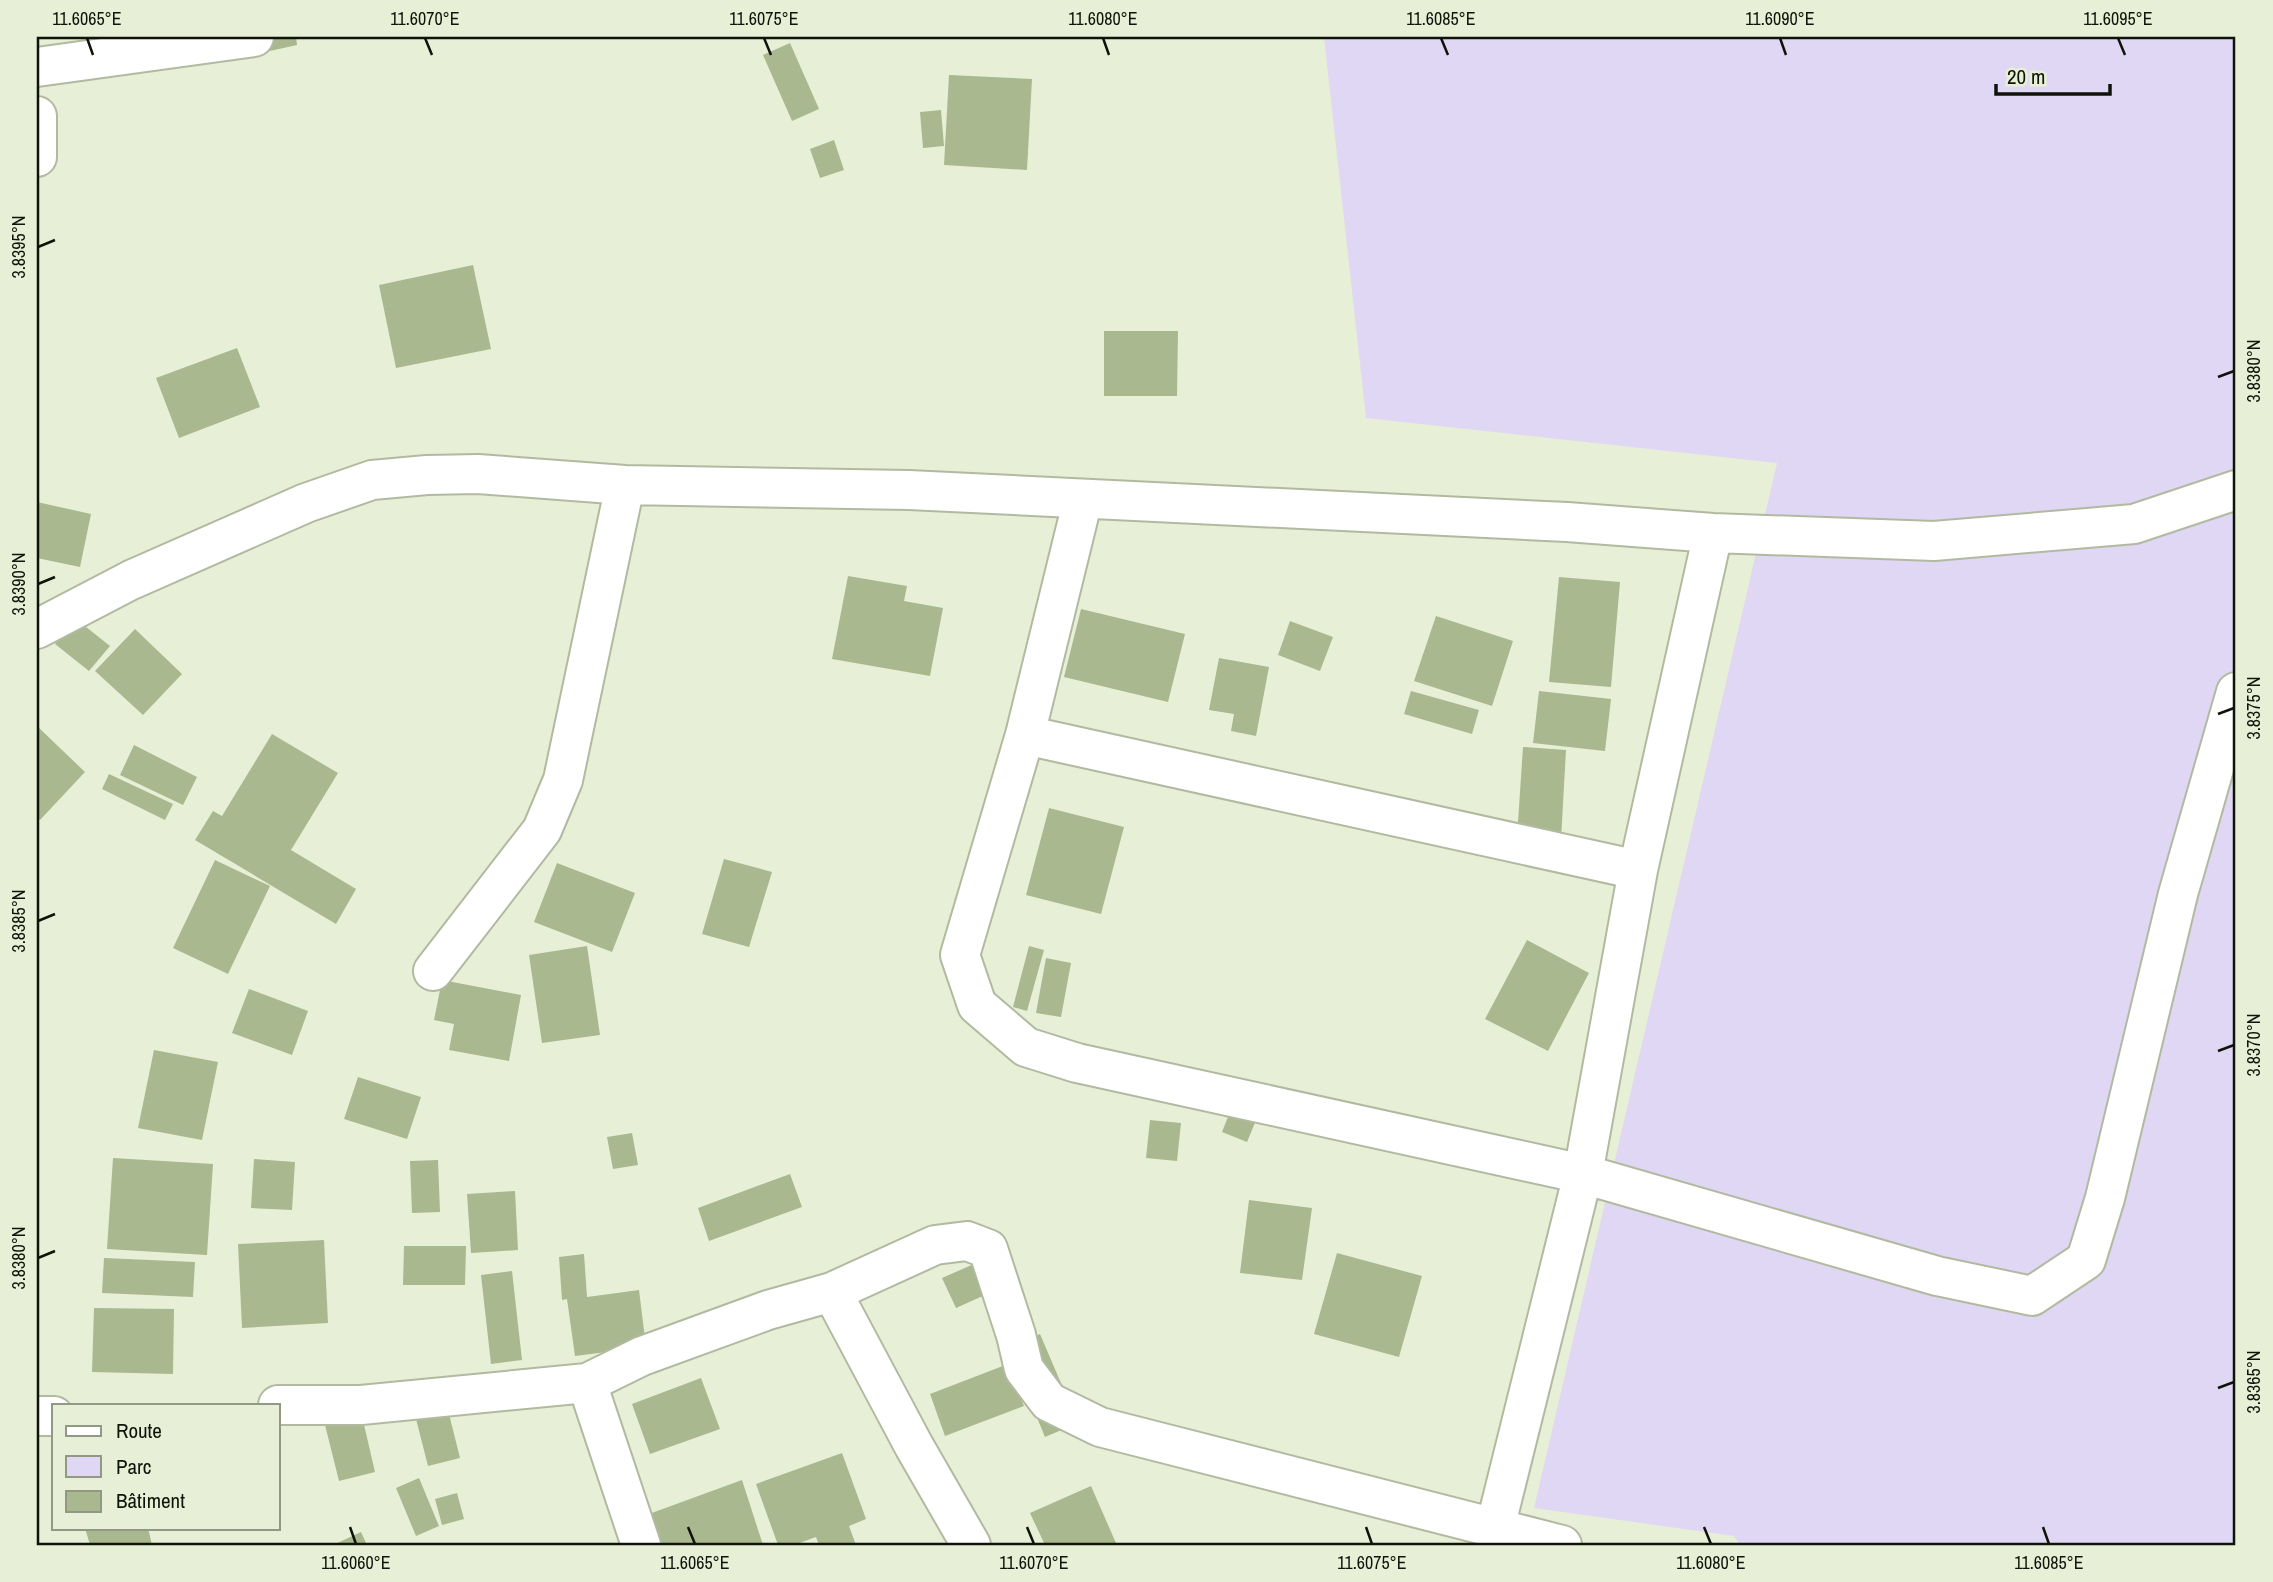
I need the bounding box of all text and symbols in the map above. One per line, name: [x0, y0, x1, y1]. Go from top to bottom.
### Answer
text: 11.6065°E: [52, 6, 122, 31]
text: 11.6070°E: [390, 6, 460, 31]
text: 11.6075°E: [729, 6, 799, 31]
text: 11.6080°E: [1068, 6, 1138, 31]
text: 11.6085°E: [1406, 6, 1476, 31]
text: 11.6090°E: [1745, 6, 1815, 31]
text: 11.6095°E: [2083, 6, 2153, 31]
scale bar: [1996, 52, 2110, 96]
text: 20 m: [2007, 62, 2045, 91]
text: 3.8395°N: [6, 216, 31, 279]
text: 3.8380°N: [2241, 340, 2266, 403]
text: 3.8390°N: [6, 553, 31, 616]
text: 3.8375°N: [2241, 677, 2266, 740]
text: 3.8385°N: [6, 890, 31, 953]
text: 3.8370°N: [2241, 1014, 2266, 1077]
text: 3.8380°N: [6, 1227, 31, 1290]
text: 3.8365°N: [2241, 1351, 2266, 1414]
legend: [52, 1404, 280, 1530]
text: Route: [116, 1416, 162, 1445]
text: Parc: [116, 1452, 151, 1481]
text: Bâtiment: [116, 1486, 185, 1515]
text: 11.6060°E: [321, 1550, 391, 1575]
text: 11.6065°E: [660, 1550, 730, 1575]
text: 11.6070°E: [999, 1550, 1069, 1575]
text: 11.6075°E: [1337, 1550, 1407, 1575]
text: 11.6080°E: [1676, 1550, 1746, 1575]
text: 11.6085°E: [2014, 1550, 2084, 1575]

